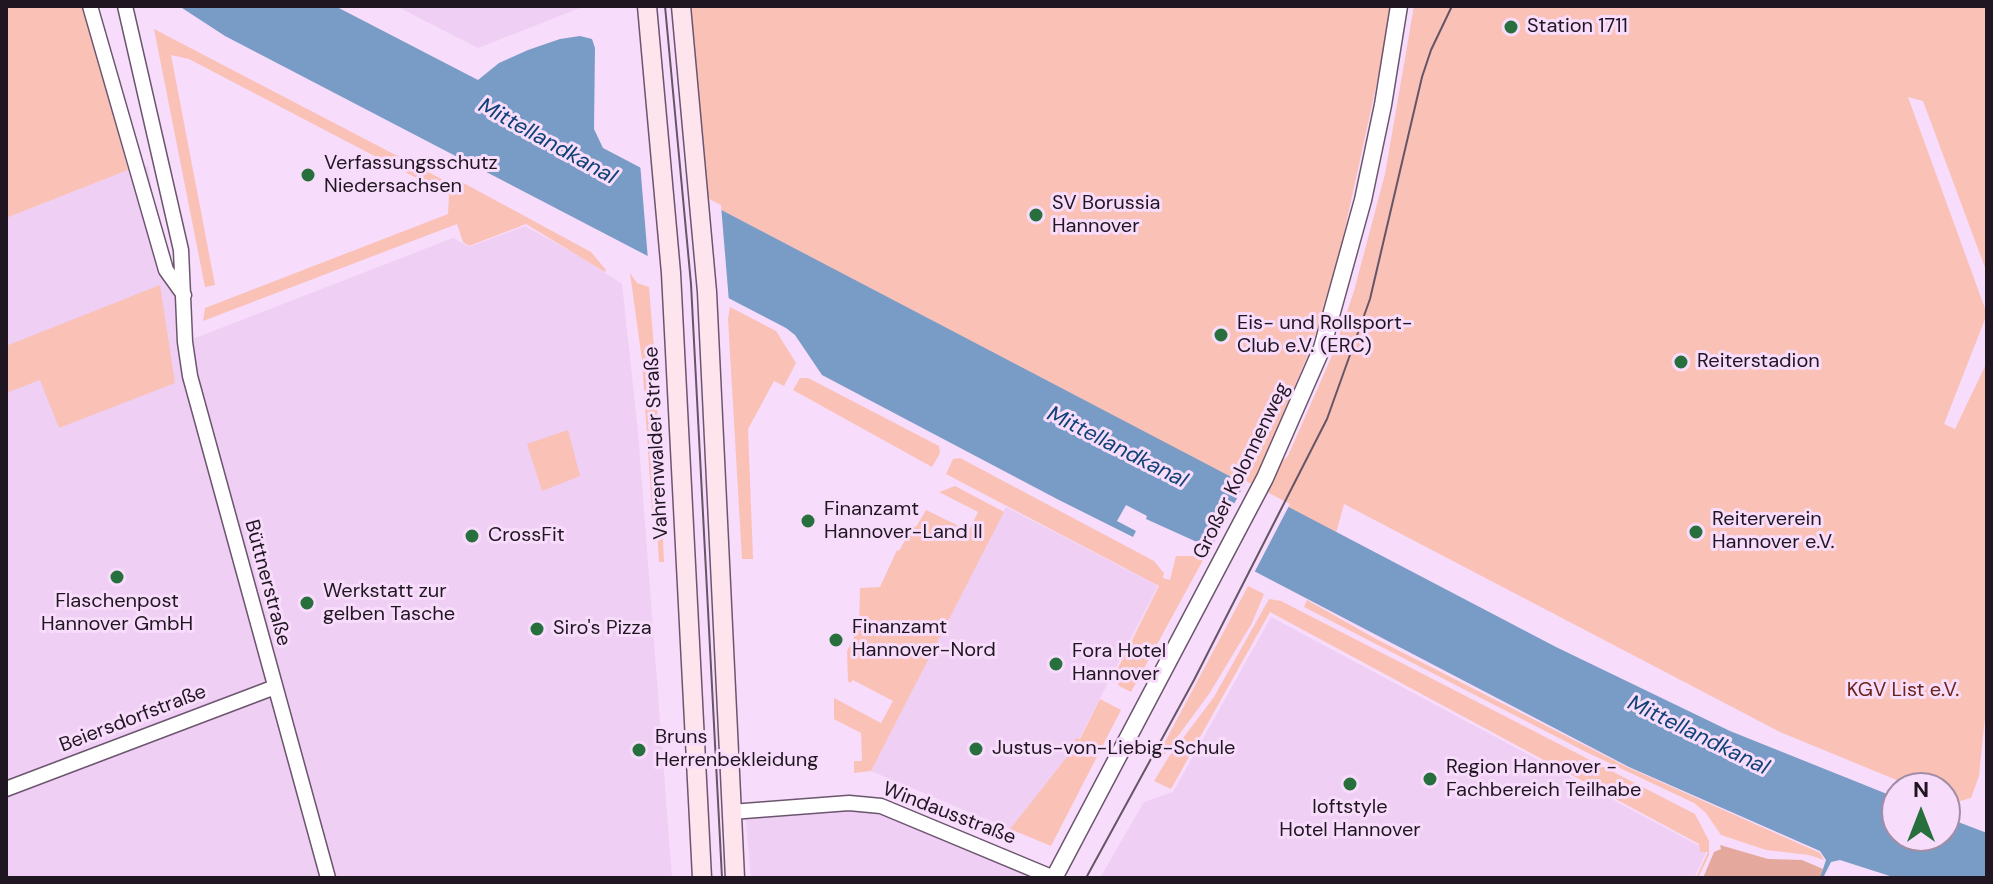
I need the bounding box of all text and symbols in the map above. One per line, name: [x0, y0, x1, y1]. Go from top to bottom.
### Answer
place label: Station 1711: [1527, 15, 1628, 39]
marker: Station 1711: [1502, 18, 1520, 36]
water label: Mittellandkanal: [473, 93, 621, 191]
place label: Verfassungsschutz Niedersachsen: [324, 152, 498, 199]
marker: Verfassungsschutz Niedersachsen: [299, 166, 317, 184]
place label: SV Borussia Hannover: [1052, 192, 1160, 239]
marker: SV Borussia Hannover: [1027, 206, 1045, 224]
place label: Eis- und Rollsport- Club e.V. (ERC): [1237, 312, 1413, 359]
marker: Eis- und Rollsport- Club e.V. (ERC): [1212, 326, 1230, 344]
street label: Vahrenwalder Straße: [640, 346, 674, 540]
place label: Reiterstadion: [1697, 350, 1820, 374]
marker: Reiterstadion: [1672, 353, 1690, 371]
street label: Großer Kolonnenweg: [1189, 379, 1295, 563]
water label: Mittellandkanal: [1042, 401, 1192, 495]
place label: Finanzamt Hannover-Land II: [824, 498, 983, 545]
place label: Reiterverein Hannover e.V.: [1712, 508, 1834, 555]
marker: Finanzamt Hannover-Land II: [799, 512, 817, 530]
street label: Büttnerstraße: [239, 517, 295, 649]
marker: Reiterverein Hannover e.V.: [1687, 523, 1705, 541]
place label: CrossFit: [488, 524, 565, 548]
marker: CrossFit: [463, 527, 481, 545]
marker: Flaschenpost Hannover GmbH: [108, 568, 126, 586]
place label: Werkstatt zur gelben Tasche: [323, 580, 455, 627]
place label: Flaschenpost Hannover GmbH: [41, 590, 193, 637]
marker: Werkstatt zur gelben Tasche: [298, 594, 316, 612]
place label: Finanzamt Hannover-Nord: [852, 616, 996, 663]
place label: Siro's Pizza: [553, 617, 652, 641]
marker: Siro's Pizza: [528, 620, 546, 638]
marker: Finanzamt Hannover-Nord: [827, 631, 845, 649]
place label: Fora Hotel Hannover: [1072, 640, 1166, 687]
marker: Fora Hotel Hannover: [1047, 655, 1065, 673]
park label: KGV List e.V.: [1847, 679, 1959, 703]
street label: Beiersdorfstraße: [56, 680, 210, 758]
water label: Mittellandkanal: [1623, 690, 1773, 782]
place label: Bruns Herrenbekleidung: [655, 726, 818, 773]
place label: Justus-von-Liebig-Schule: [992, 737, 1235, 761]
marker: Justus-von-Liebig-Schule: [967, 740, 985, 758]
marker: Bruns Herrenbekleidung: [630, 741, 648, 759]
place label: Region Hannover - Fachbereich Teilhabe: [1446, 756, 1641, 803]
marker: Region Hannover - Fachbereich Teilhabe: [1421, 770, 1439, 788]
north arrow: [1881, 772, 1961, 852]
marker: loftstyle Hotel Hannover: [1341, 775, 1359, 793]
text: N: [1913, 775, 1929, 804]
street label: Windausstraße: [879, 778, 1019, 850]
place label: loftstyle Hotel Hannover: [1279, 796, 1421, 843]

